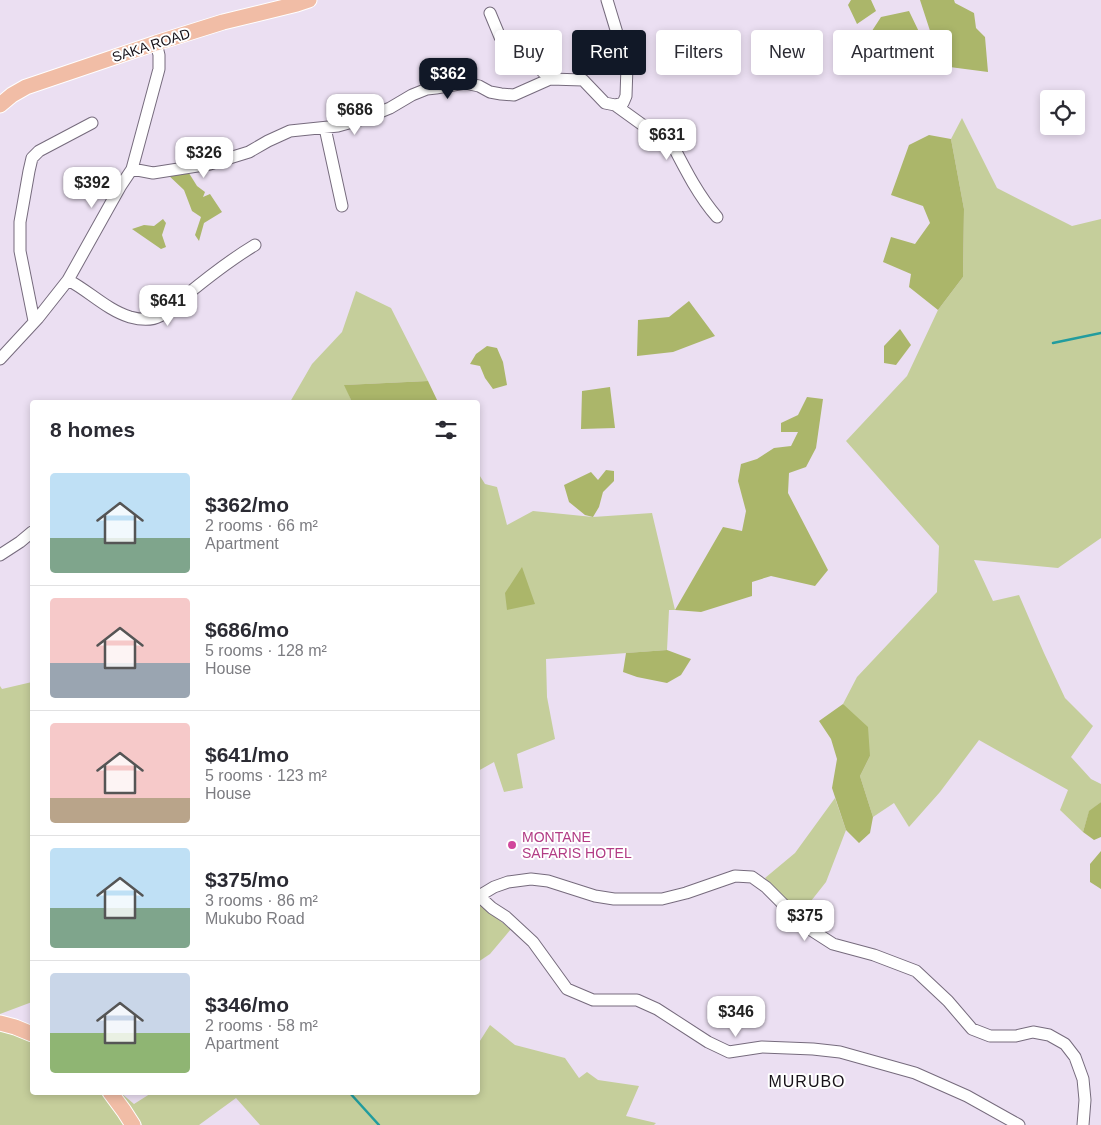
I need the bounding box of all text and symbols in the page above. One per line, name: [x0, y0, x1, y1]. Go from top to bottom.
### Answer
street label: SAKA ROAD: [110, 25, 192, 65]
chip: Buy: [495, 30, 562, 75]
chip: Rent: [572, 30, 646, 75]
chip: Filters: [656, 30, 741, 75]
chip: New: [751, 30, 823, 75]
chip: Apartment: [833, 30, 952, 75]
pin: $362: [418, 58, 478, 100]
text: $362: [430, 65, 466, 82]
map controls: [1040, 90, 1085, 135]
button: locate: [1040, 90, 1085, 135]
pin: $686: [325, 94, 385, 136]
text: $686: [337, 101, 373, 118]
pin: $631: [637, 119, 697, 161]
text: $631: [649, 126, 685, 143]
pin: $326: [174, 136, 234, 179]
text: $326: [186, 144, 222, 161]
pin: $392: [62, 166, 122, 209]
text: $392: [74, 174, 110, 191]
pin: $641: [138, 284, 198, 327]
text: $641: [150, 292, 186, 309]
icon: filters: [432, 416, 460, 444]
text: 8 homes: [50, 418, 135, 441]
icon: home: [90, 493, 150, 553]
text: $362/mo: [205, 493, 289, 516]
text: 2 rooms · 66 m²: [205, 517, 318, 534]
text: Apartment: [205, 535, 279, 552]
icon: home: [90, 618, 150, 678]
text: $686/mo: [205, 618, 289, 641]
text: 5 rooms · 128 m²: [205, 642, 327, 659]
text: House: [205, 660, 251, 677]
icon: home: [90, 743, 150, 803]
text: $641/mo: [205, 743, 289, 766]
text: 5 rooms · 123 m²: [205, 767, 327, 784]
text: House: [205, 785, 251, 802]
place label: MONTANE SAFARIS HOTEL: [522, 829, 632, 861]
marker: MONTANE SAFARIS HOTEL: [506, 839, 518, 851]
icon: home: [90, 868, 150, 928]
text: $375/mo: [205, 868, 289, 891]
text: 3 rooms · 86 m²: [205, 892, 318, 909]
pin: $375: [775, 900, 835, 942]
text: $375: [787, 907, 823, 924]
text: Mukubo Road: [205, 910, 305, 927]
icon: home: [90, 993, 150, 1053]
text: $346/mo: [205, 993, 289, 1016]
pin: $346: [706, 996, 766, 1038]
text: $346: [718, 1003, 754, 1020]
text: 2 rooms · 58 m²: [205, 1017, 318, 1034]
text: Apartment: [205, 1035, 279, 1052]
district label: MURUBO: [768, 1073, 846, 1090]

